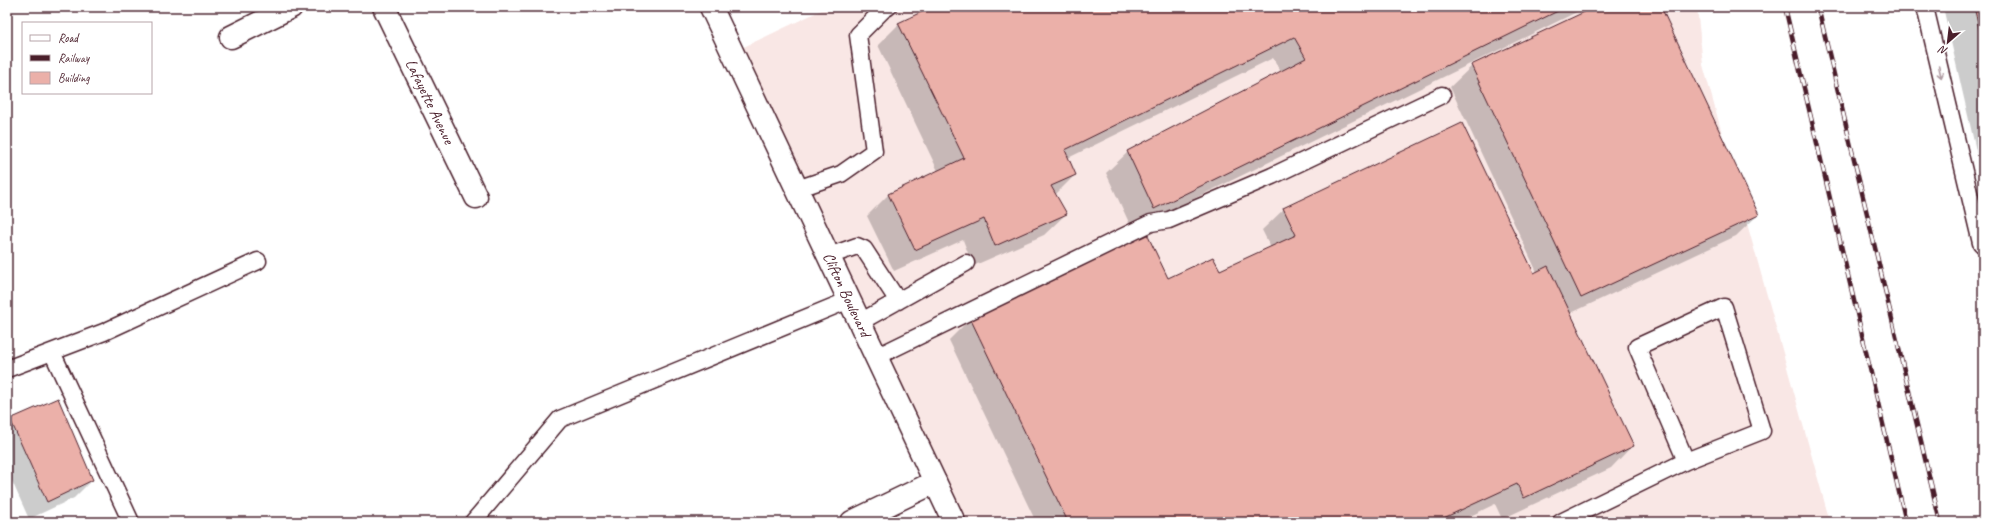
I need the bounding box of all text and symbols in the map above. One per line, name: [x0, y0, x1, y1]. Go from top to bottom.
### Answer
legend: [22, 22, 152, 94]
north arrow: [1928, 22, 1968, 62]
text: Road: [58, 30, 80, 46]
text: N: [1935, 42, 1950, 59]
text: Railway: [58, 50, 90, 66]
street label: Lafayette Avenue: [401, 56, 460, 149]
one-way arrow: [1937, 65, 1945, 78]
text: Building: [58, 70, 90, 86]
street label: Clifton Boulevard: [818, 249, 876, 343]

